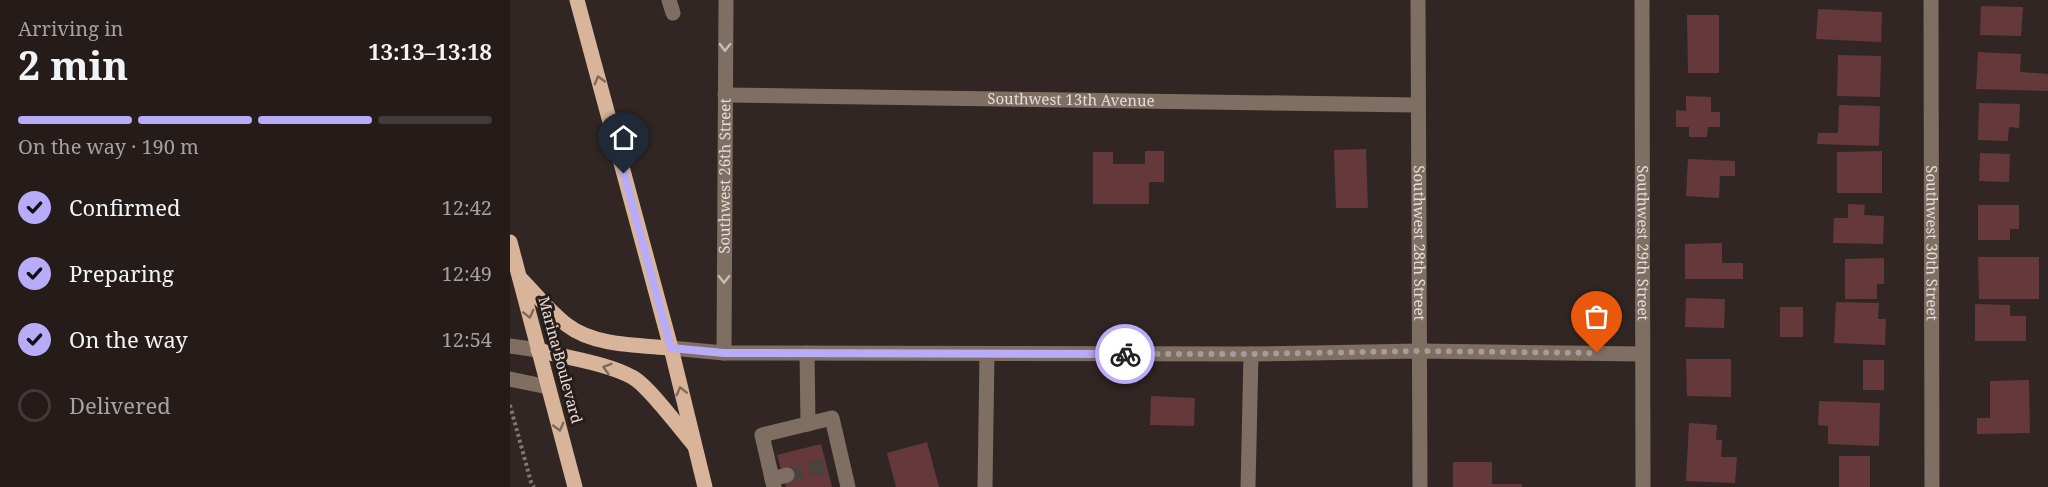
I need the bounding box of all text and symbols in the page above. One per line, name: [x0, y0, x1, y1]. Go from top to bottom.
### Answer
text: Arriving in: [18, 15, 123, 42]
text: 13:13–13:18: [368, 36, 492, 66]
text: 2 min: [18, 38, 128, 91]
one-way arrow: [719, 43, 732, 52]
one-way arrow: [593, 76, 606, 86]
street label: Southwest 13th Avenue: [987, 88, 1155, 110]
street label: Southwest 26th Street: [714, 98, 734, 254]
pin: [598, 112, 649, 174]
icon: home: [607, 121, 640, 154]
text: On the way · 190 m: [18, 133, 199, 160]
street label: Southwest 28th Street: [1410, 165, 1430, 321]
street label: Southwest 29th Street: [1633, 165, 1654, 321]
street label: Southwest 30th Street: [1922, 165, 1943, 321]
icon: check: [18, 191, 51, 224]
text: Confirmed: [69, 192, 180, 222]
text: 12:42: [442, 194, 492, 221]
icon: check: [18, 257, 51, 290]
text: Preparing: [69, 258, 174, 288]
text: 12:49: [442, 260, 492, 287]
one-way arrow: [718, 275, 730, 284]
pin: [1571, 291, 1622, 353]
street label: Marina Boulevard: [534, 294, 588, 425]
icon: bag: [1580, 300, 1613, 333]
one-way arrow: [522, 309, 535, 319]
icon: check: [18, 323, 51, 356]
text: On the way: [69, 324, 188, 354]
courier: [1095, 324, 1155, 384]
text: 12:54: [442, 326, 492, 353]
icon: bike: [1109, 338, 1142, 371]
one-way arrow: [602, 363, 613, 375]
one-way arrow: [676, 386, 689, 396]
text: Delivered: [69, 390, 171, 420]
one-way arrow: [552, 421, 564, 432]

